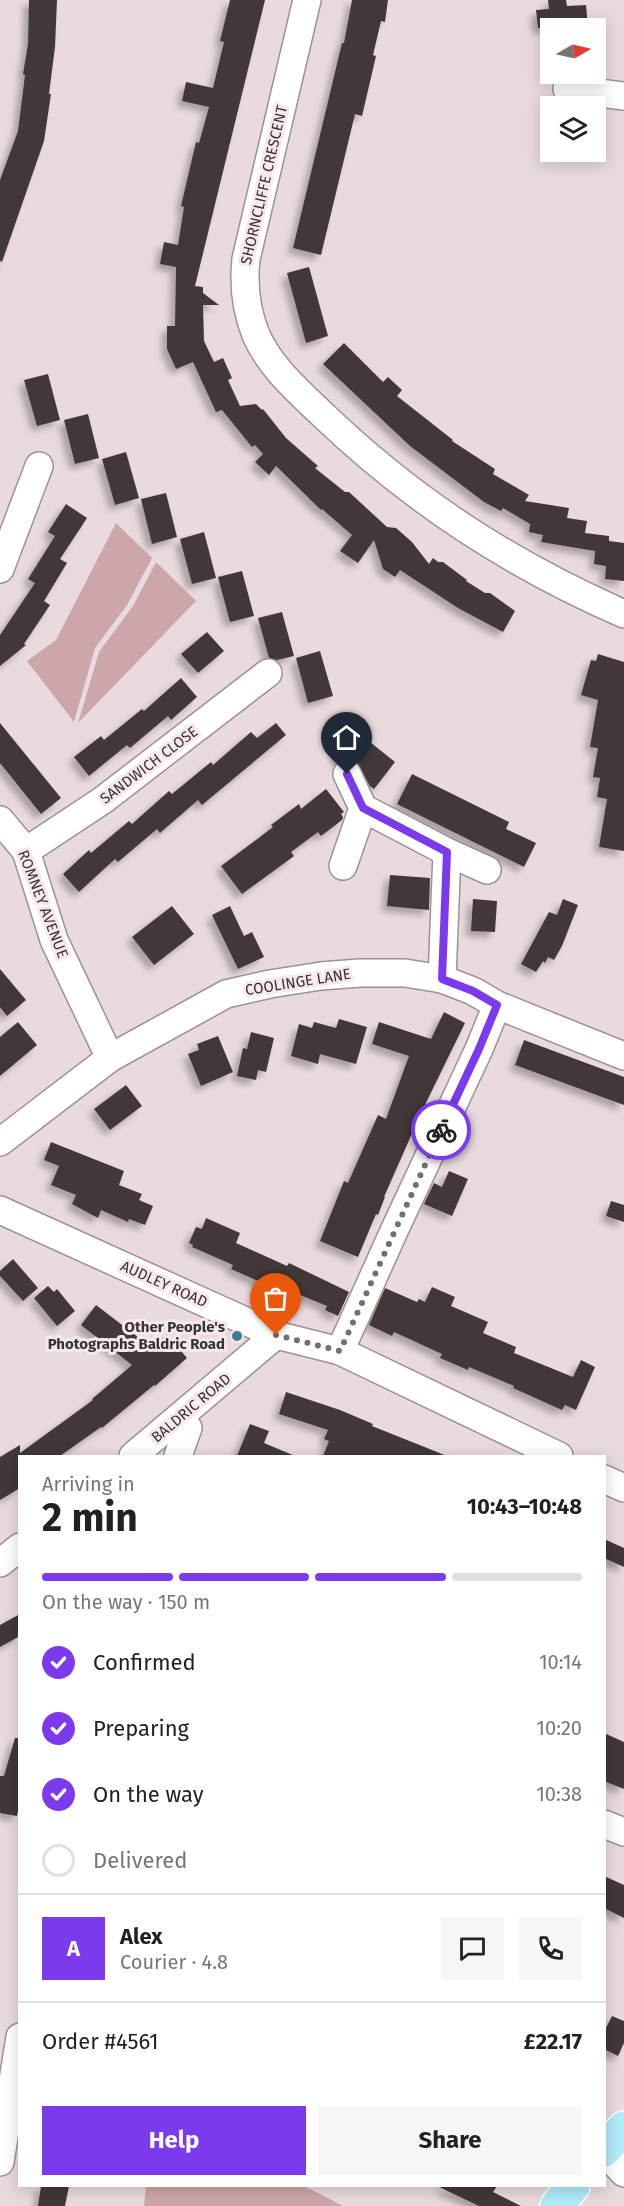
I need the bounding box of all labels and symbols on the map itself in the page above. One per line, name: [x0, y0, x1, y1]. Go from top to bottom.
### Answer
north arrow: [540, 18, 606, 84]
street label: SHORNCLIFFE CRESCENT: [237, 103, 291, 266]
pin: [321, 712, 372, 774]
street label: SANDWICH CLOSE: [97, 722, 201, 808]
street label: ROMNEY AVENUE: [14, 847, 72, 961]
street label: COOLINGE LANE: [244, 965, 352, 999]
courier: [411, 1100, 471, 1160]
street label: AUDLEY ROAD: [118, 1257, 210, 1311]
pin: [250, 1273, 301, 1335]
place label: Other People's Photographs Baldric Road: [48, 1318, 225, 1353]
marker: Other People's Photographs Baldric Road: [230, 1329, 244, 1343]
street label: BALDRIC ROAD: [148, 1370, 234, 1446]

